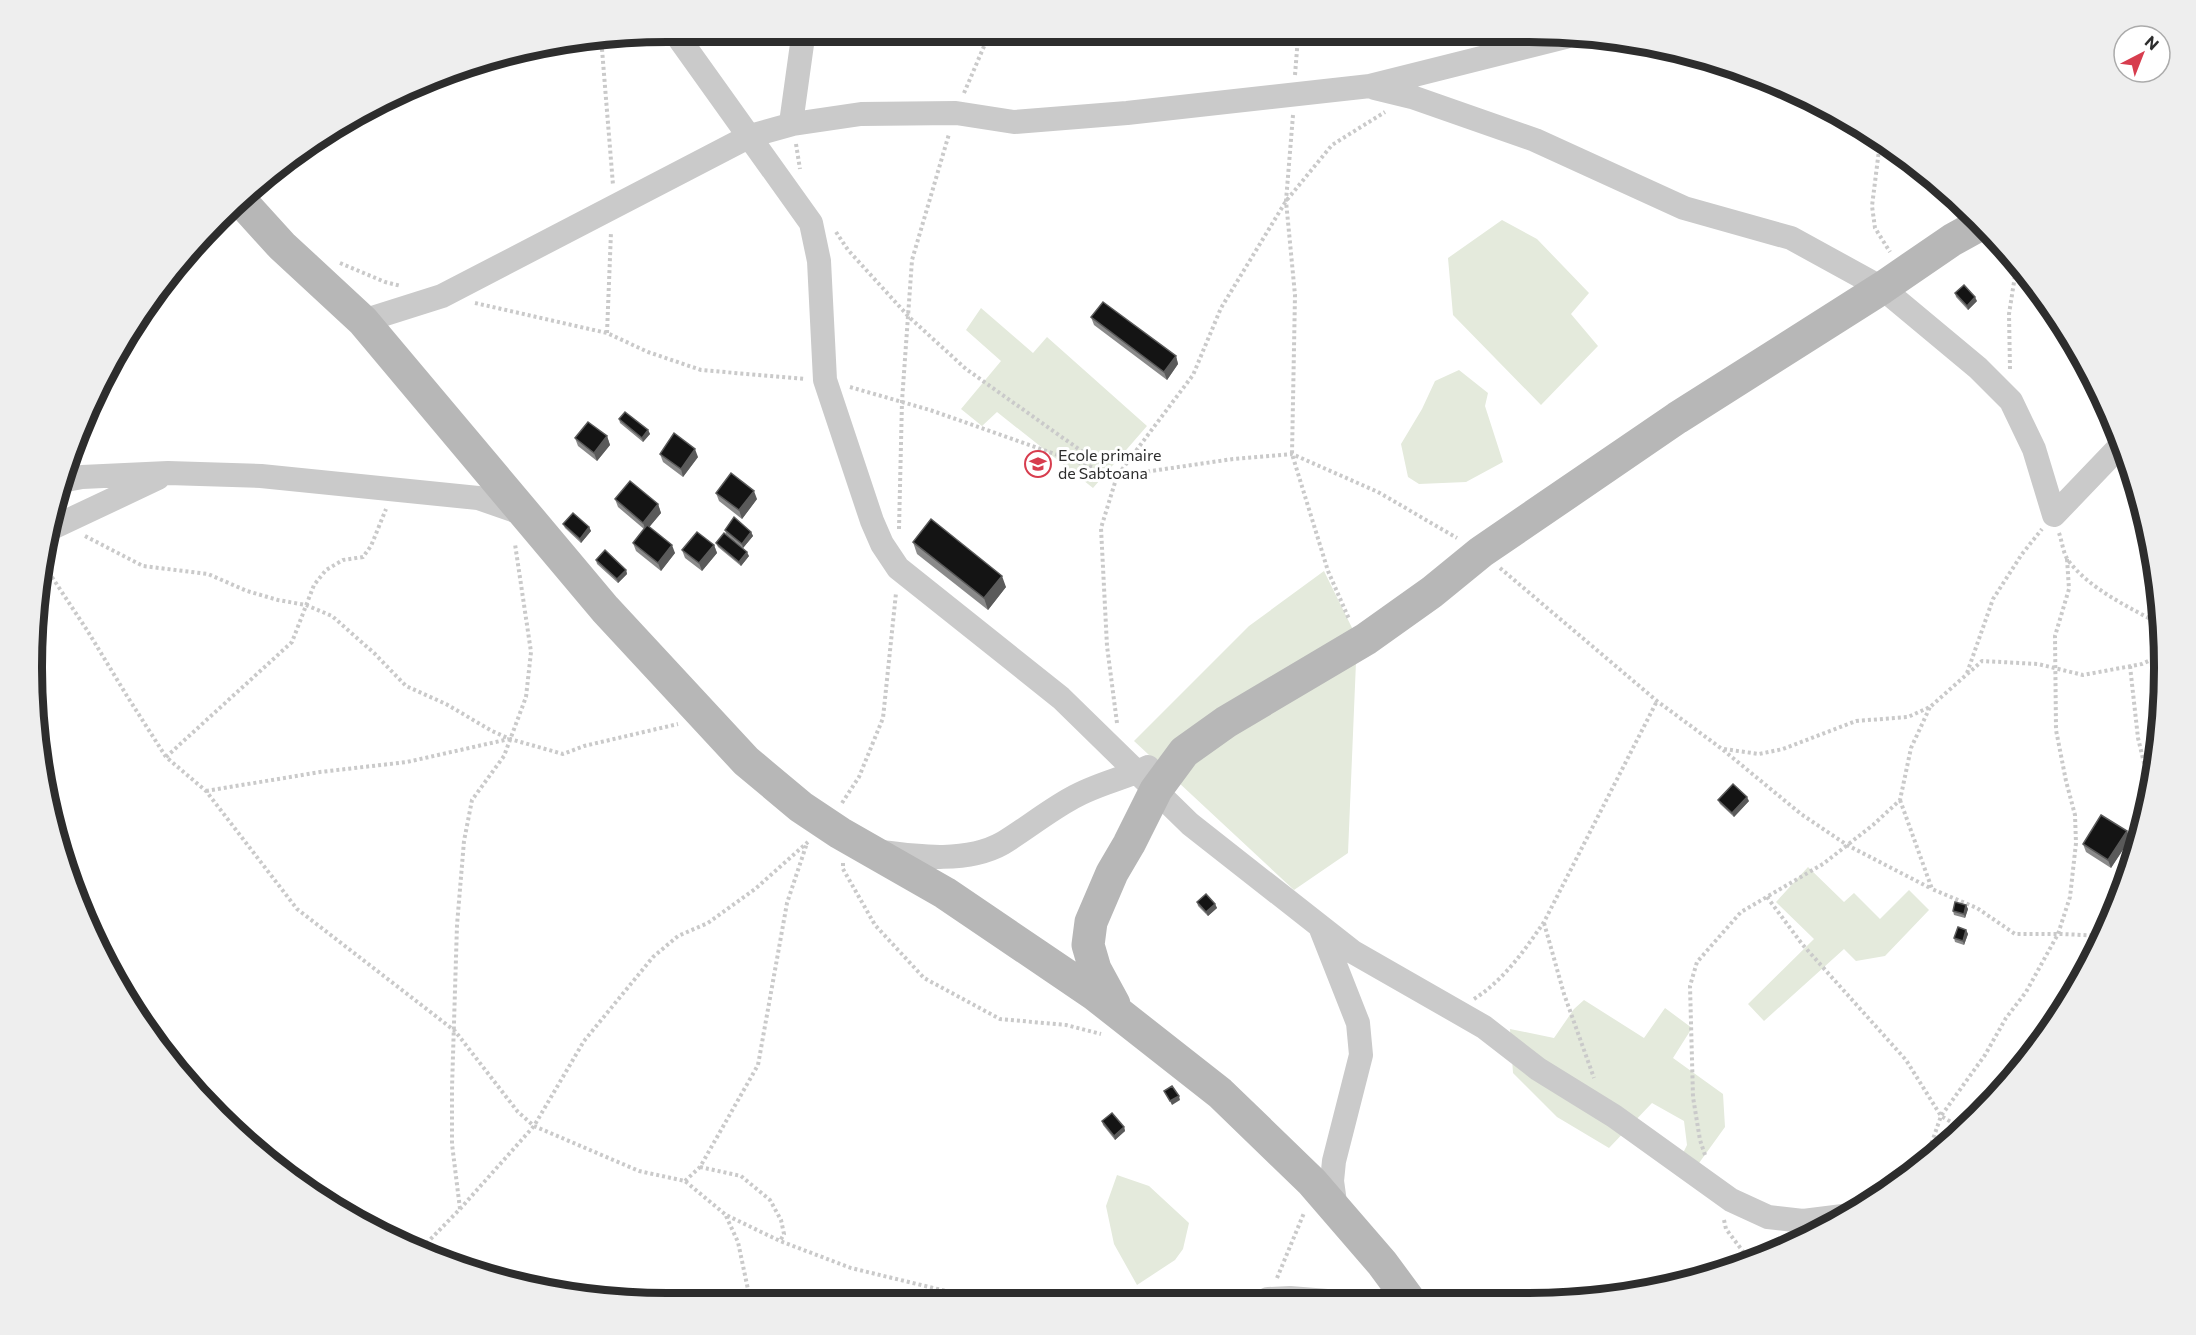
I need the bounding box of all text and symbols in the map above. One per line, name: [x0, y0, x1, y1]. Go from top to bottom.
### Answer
north arrow: [2112, 24, 2172, 84]
text: N: [2142, 31, 2163, 54]
place label: Ecole primaire de Sabtoana: [1058, 445, 1162, 482]
school or university icon: Ecole primaire de Sabtoana: [1023, 449, 1053, 479]

